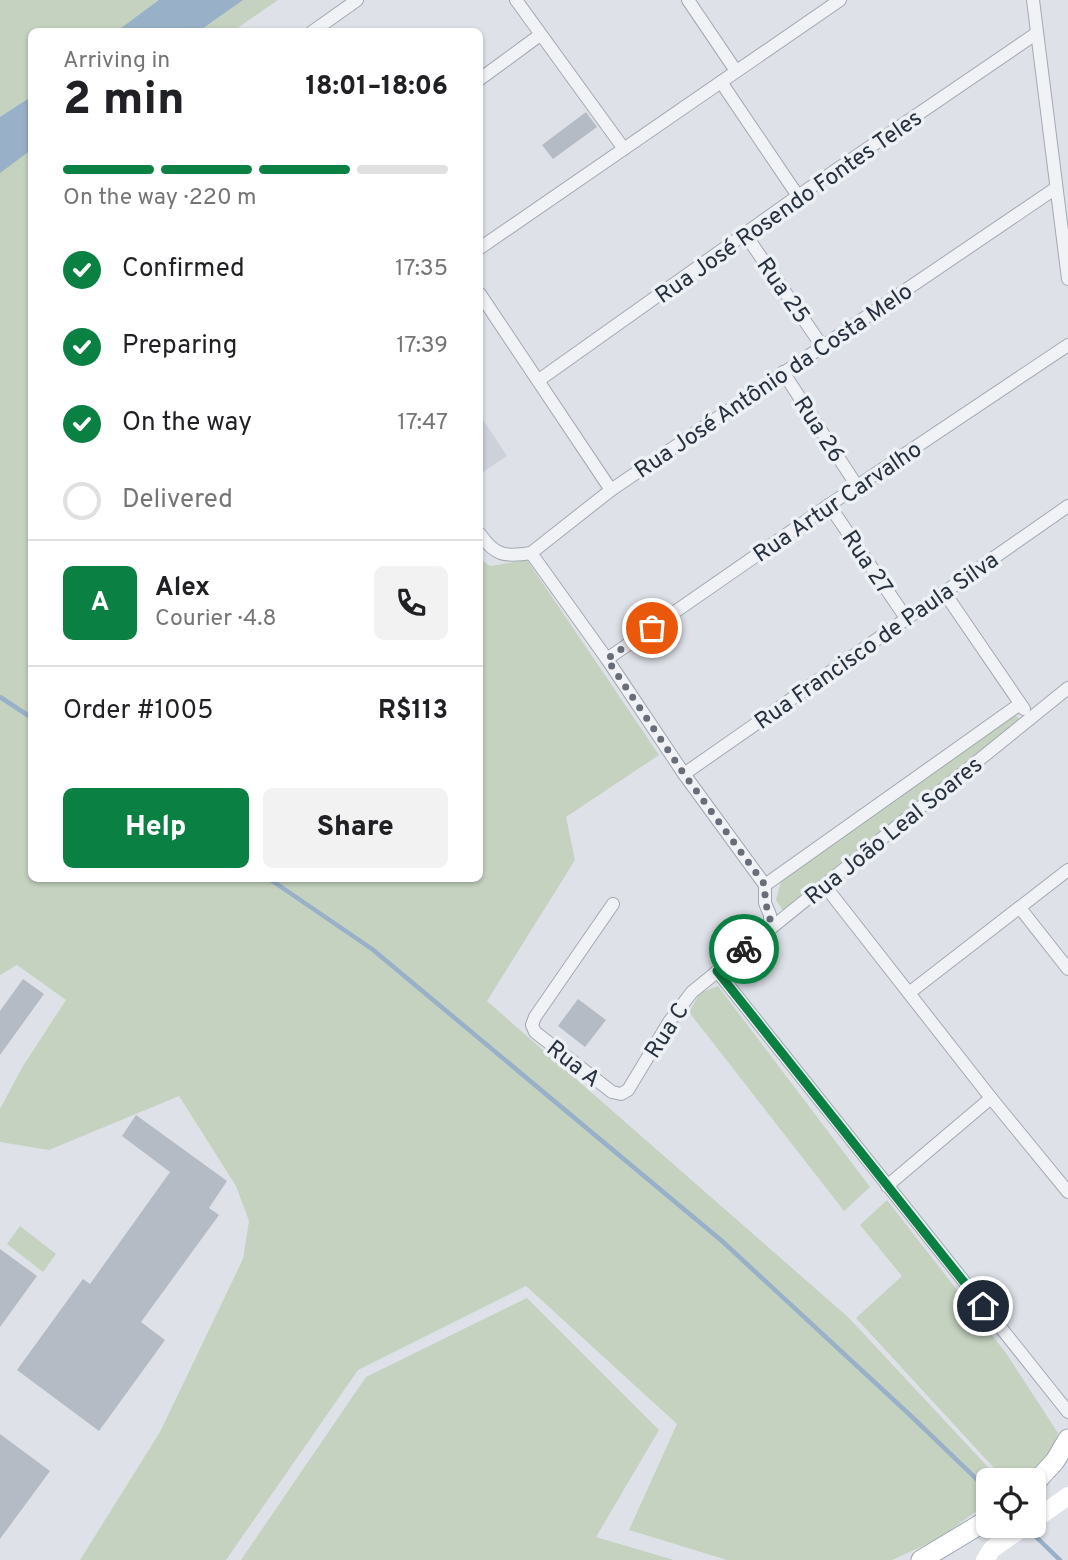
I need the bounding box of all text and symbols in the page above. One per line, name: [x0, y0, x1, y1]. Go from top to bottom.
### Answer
text: Arriving in: [63, 47, 170, 76]
text: 18:01–18:06: [305, 71, 448, 104]
text: 2 min: [63, 72, 185, 131]
street label: Rua José Rosendo Fontes Teles: [650, 105, 928, 311]
text: On the way · 220 m: [63, 184, 257, 213]
icon: check: [63, 251, 101, 289]
text: Confirmed: [122, 253, 245, 286]
street label: Rua 25: [749, 253, 815, 330]
text: 17:35: [395, 255, 448, 284]
street label: Rua José Antônio da Costa Melo: [630, 278, 919, 486]
icon: check: [63, 328, 101, 366]
text: Preparing: [122, 330, 237, 363]
text: 17:39: [396, 332, 448, 361]
street label: Rua 26: [786, 392, 850, 469]
icon: check: [63, 405, 101, 443]
text: On the way: [122, 407, 252, 440]
text: 17:47: [397, 409, 448, 438]
street label: Rua Artur Carvalho: [749, 436, 928, 570]
text: Delivered: [122, 484, 233, 517]
street label: Rua 27: [834, 526, 898, 601]
street label: Rua Francisco de Paula Silva: [750, 547, 1005, 737]
button: phone: [374, 566, 448, 640]
text: Alex: [155, 572, 210, 605]
text: A: [91, 587, 109, 620]
pin: [622, 598, 682, 658]
text: Courier · 4.8: [155, 605, 276, 634]
icon: bag: [633, 609, 671, 647]
text: Order #1005: [63, 695, 213, 728]
text: R$113: [378, 695, 448, 728]
street label: Rua João Leal Soares: [800, 751, 989, 912]
button: Help: [63, 788, 249, 868]
button: Share: [263, 788, 448, 868]
courier: [709, 914, 779, 984]
icon: bike: [725, 930, 763, 968]
street label: Rua C: [639, 998, 697, 1065]
street label: Rua A: [540, 1035, 605, 1095]
pin: [953, 1276, 1013, 1336]
icon: home: [964, 1287, 1002, 1325]
map controls: [976, 1468, 1046, 1538]
button: locate: [976, 1468, 1046, 1538]

